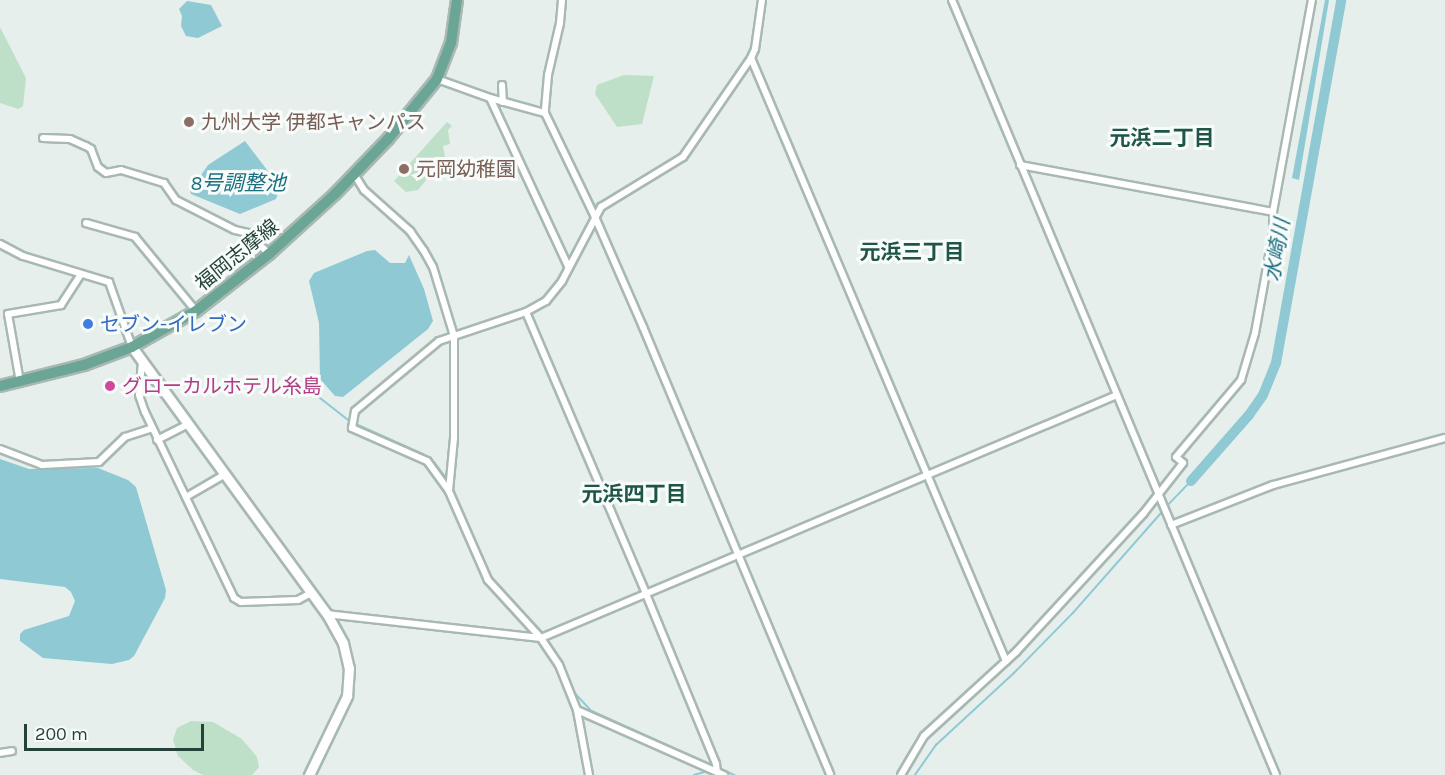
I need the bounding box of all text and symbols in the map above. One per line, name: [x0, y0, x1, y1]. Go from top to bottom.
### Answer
place label: 九州大学 伊都キャンパス: [201, 110, 426, 134]
marker: 九州大学 伊都キャンパス: [182, 115, 196, 129]
district label: 元浜二丁目: [1110, 125, 1214, 151]
place label: 元岡幼稚園: [416, 157, 516, 181]
marker: 元岡幼稚園: [397, 162, 411, 176]
water label: 8号調整池: [190, 170, 286, 196]
street label: 福岡志摩線: [191, 214, 283, 296]
water label: 水崎川: [1259, 217, 1295, 283]
district label: 元浜三丁目: [860, 239, 964, 265]
place label: セブン-イレブン: [100, 312, 247, 336]
marker: セブン-イレブン: [81, 317, 95, 331]
place label: グローカルホテル糸島: [122, 374, 322, 398]
marker: グローカルホテル糸島: [103, 379, 117, 393]
district label: 元浜四丁目: [582, 481, 686, 507]
scale bar: [27, 712, 207, 750]
text: 200 m: [35, 723, 88, 745]

